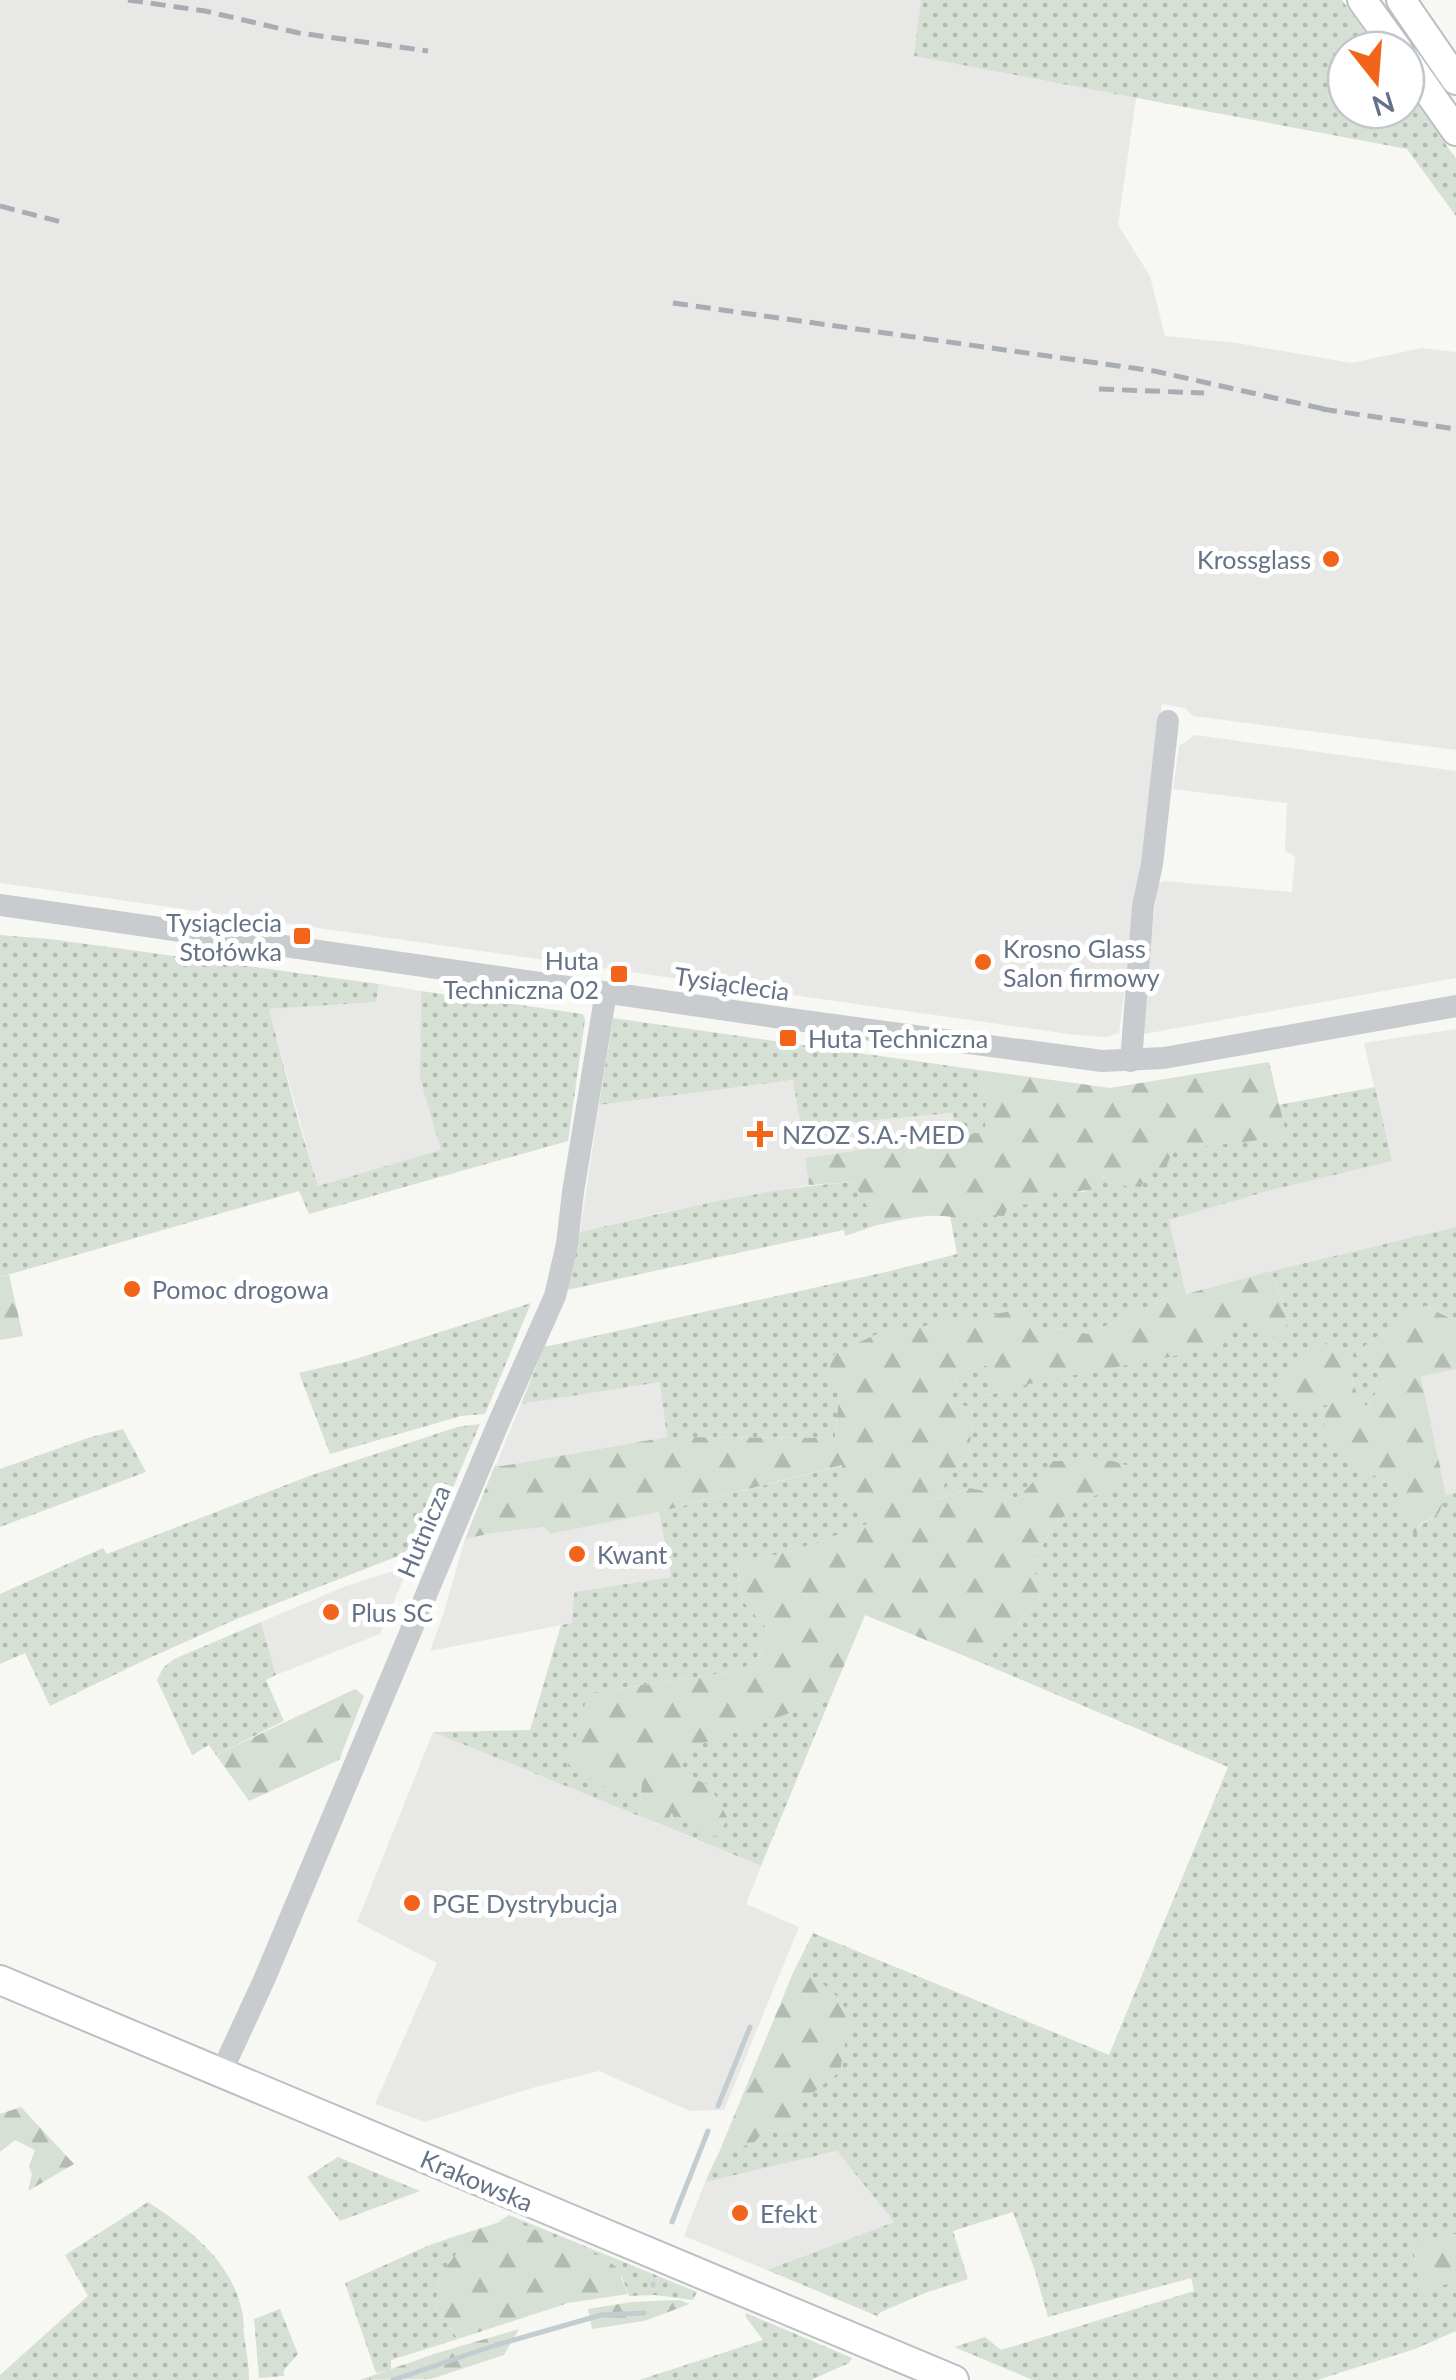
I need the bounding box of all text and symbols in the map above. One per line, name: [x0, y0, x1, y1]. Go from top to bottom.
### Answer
north arrow: [1326, 30, 1426, 130]
text: N: [1368, 85, 1399, 124]
place label: Krossglass: [1197, 544, 1311, 574]
marker: Krossglass: [1320, 548, 1342, 570]
place label: Tysiąclecia Stołówka: [166, 907, 282, 966]
marker: Tysiąclecia Stołówka: [291, 925, 313, 947]
place label: Krosno Glass Salon firmowy: [1003, 933, 1160, 992]
place label: Huta Techniczna 02: [443, 945, 599, 1004]
marker: Krosno Glass Salon firmowy: [972, 951, 994, 973]
street label: Tysiąclecia: [673, 960, 791, 1006]
marker: Huta Techniczna 02: [608, 963, 630, 985]
place label: Huta Techniczna: [808, 1023, 988, 1053]
marker: Huta Techniczna: [777, 1027, 799, 1049]
place label: NZOZ S.A.-MED: [782, 1119, 965, 1149]
marker: NZOZ S.A.-MED: [747, 1121, 773, 1147]
place label: Pomoc drogowa: [152, 1274, 329, 1304]
marker: Pomoc drogowa: [121, 1278, 143, 1300]
street label: Hutnicza: [390, 1480, 456, 1582]
place label: Kwant: [597, 1539, 667, 1569]
marker: Kwant: [566, 1543, 588, 1565]
place label: Plus SC: [351, 1597, 434, 1627]
marker: Plus SC: [320, 1601, 342, 1623]
place label: PGE Dystrybucja: [432, 1888, 618, 1918]
marker: PGE Dystrybucja: [401, 1892, 423, 1914]
street label: Krakowska: [416, 2143, 538, 2217]
place label: Efekt: [760, 2198, 817, 2228]
marker: Efekt: [729, 2202, 751, 2224]

